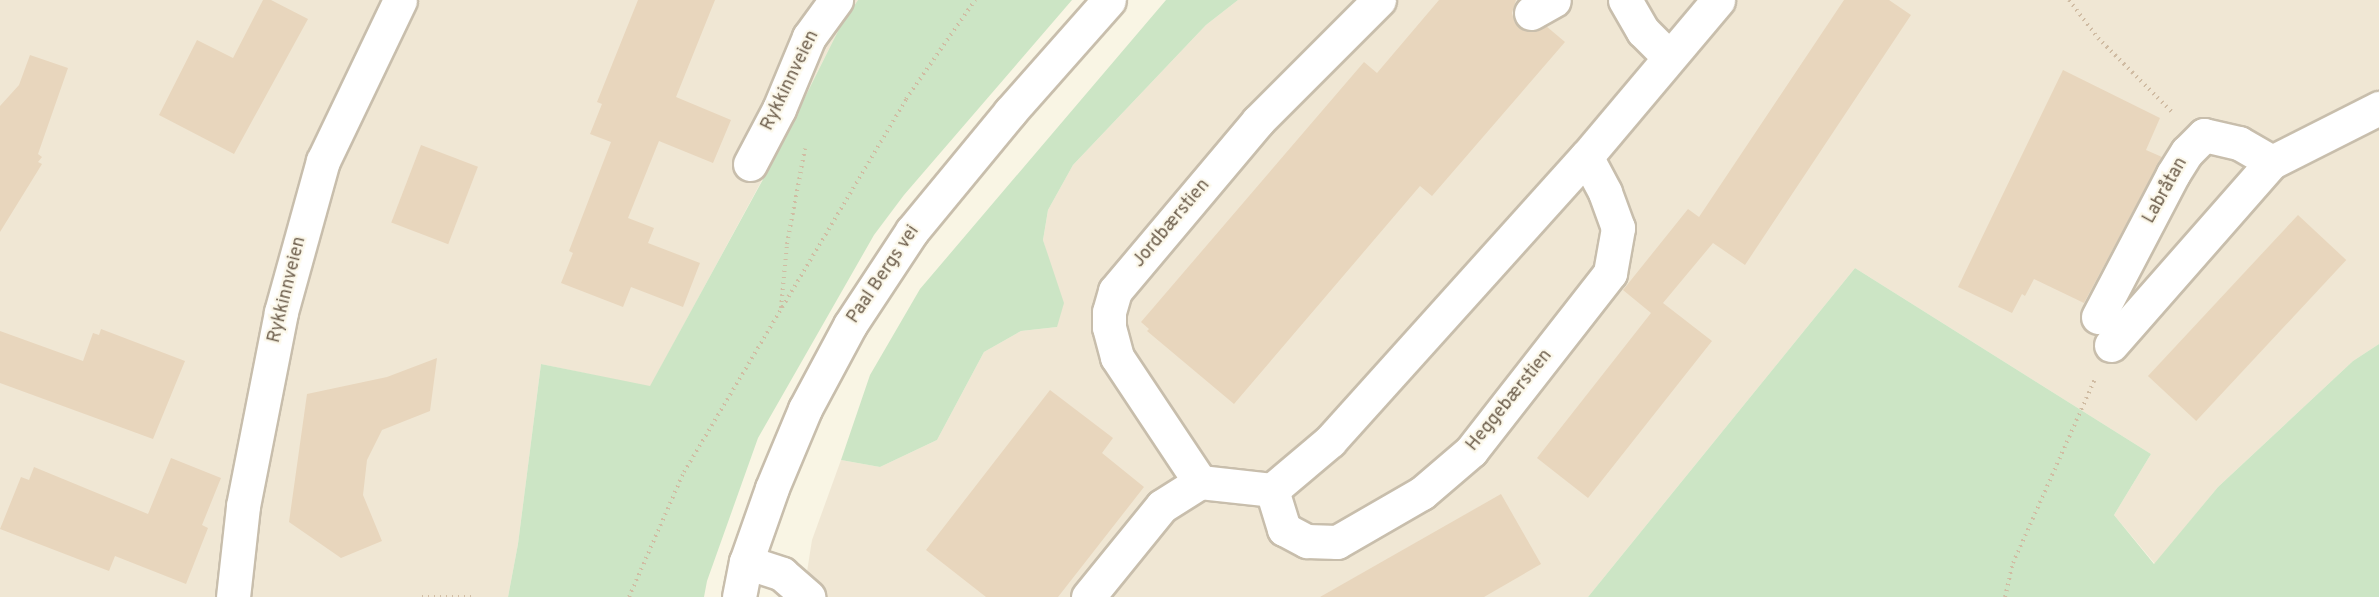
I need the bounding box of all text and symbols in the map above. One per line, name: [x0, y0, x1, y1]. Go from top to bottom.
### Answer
street label: Rykkinnveien: [757, 27, 825, 135]
street label: Labråtan: [2139, 154, 2193, 228]
street label: Jordbærstien: [1129, 175, 1215, 273]
street label: Paal Bergs vei: [843, 222, 925, 328]
street label: Rykkinnveien: [264, 235, 312, 345]
street label: Heggebærstien: [1462, 346, 1558, 456]

